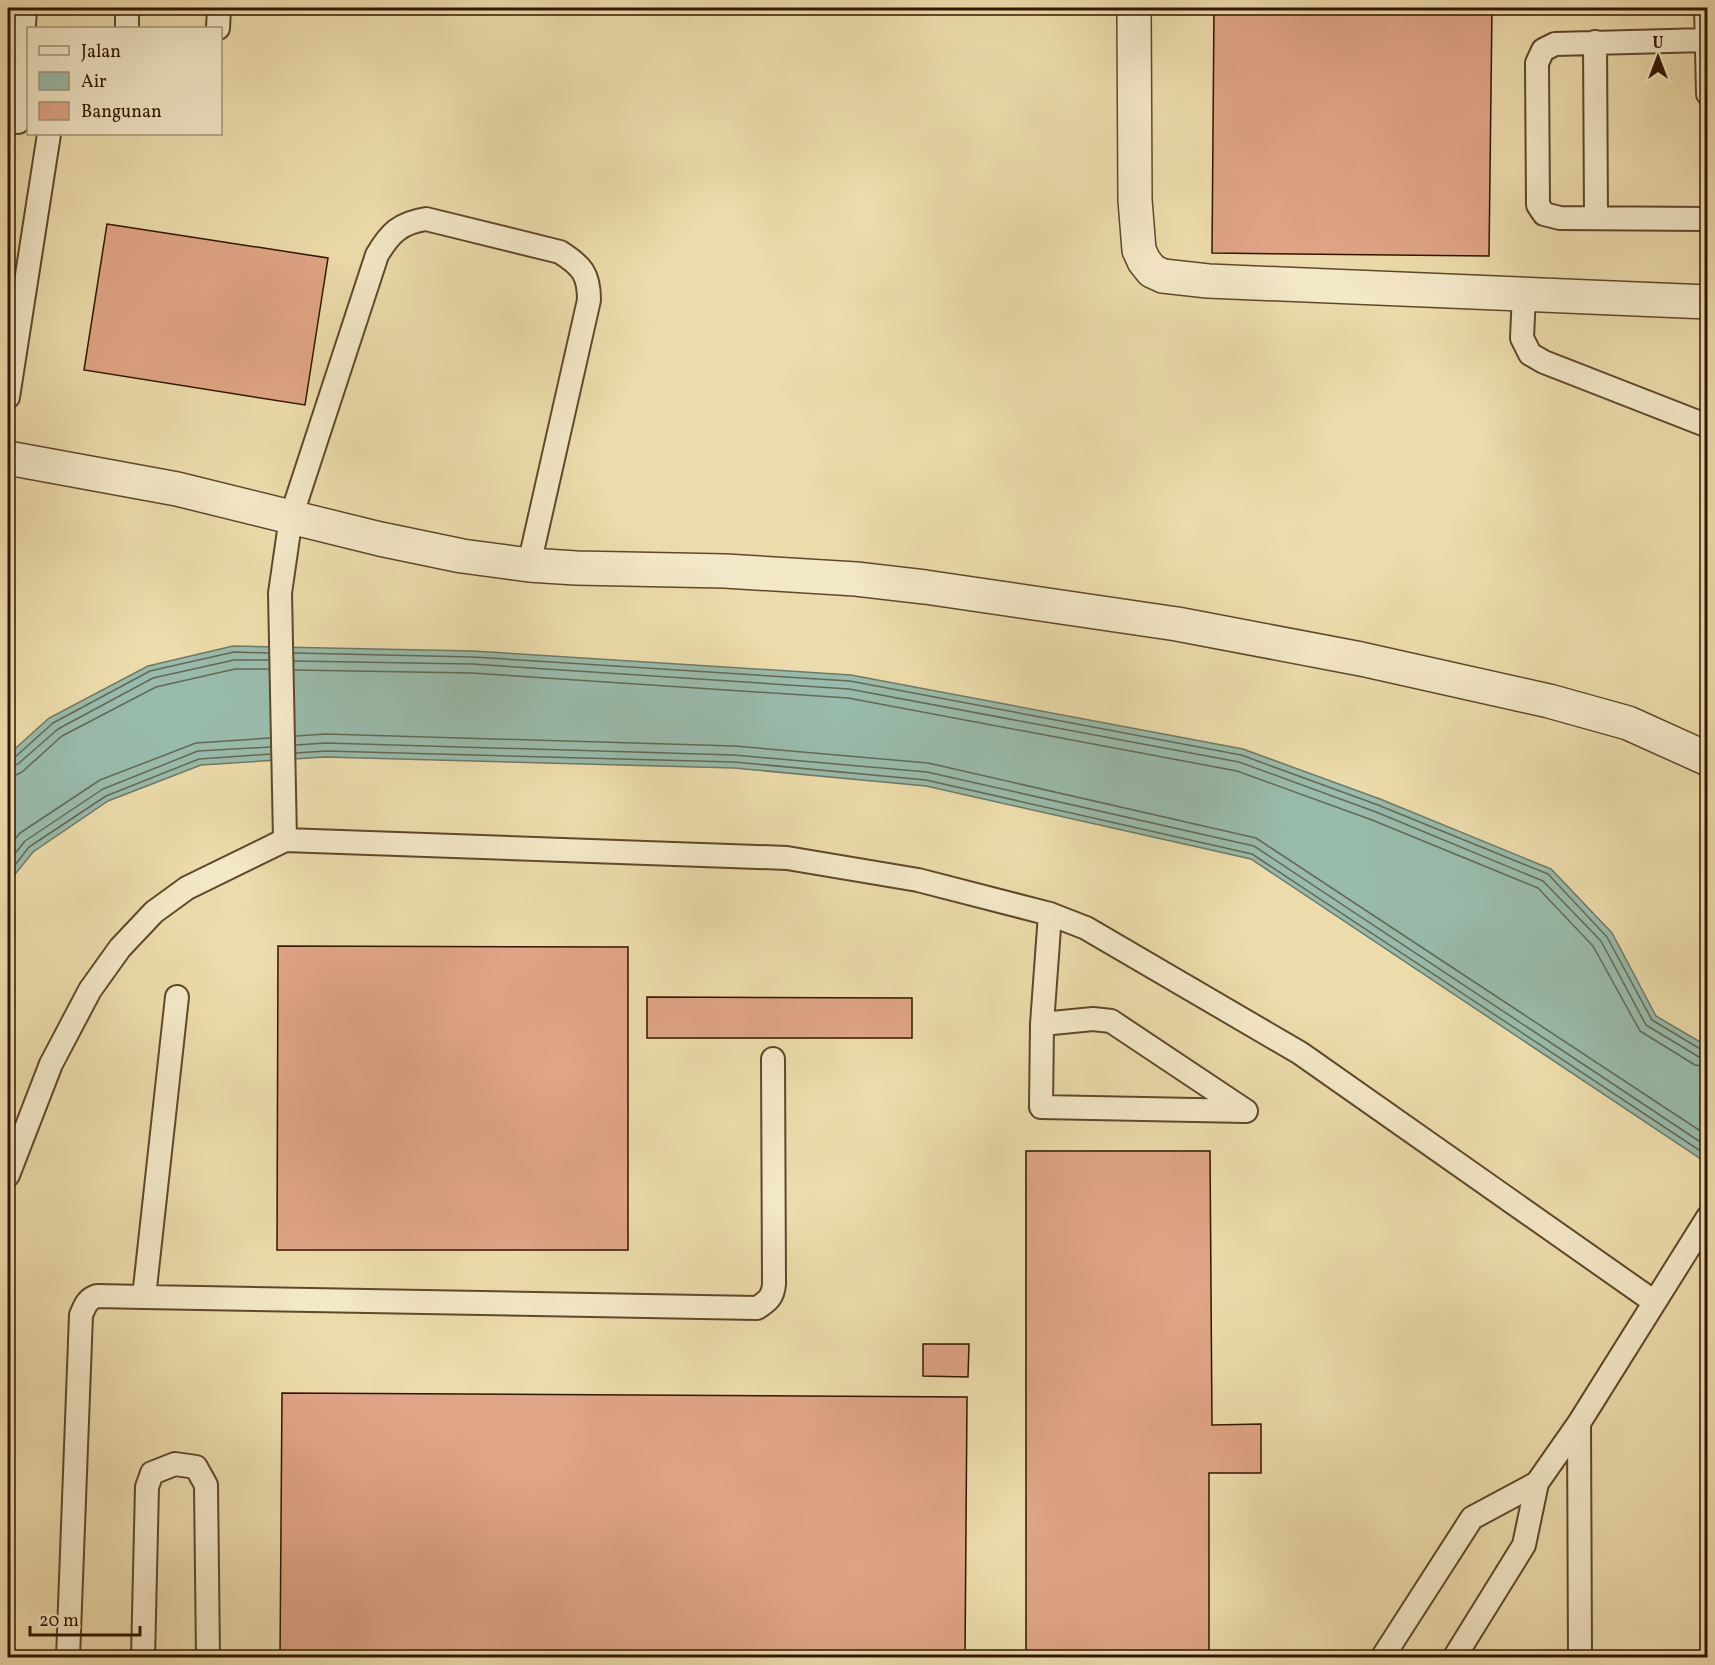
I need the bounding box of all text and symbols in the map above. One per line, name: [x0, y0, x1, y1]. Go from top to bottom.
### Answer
legend: [27, 27, 222, 135]
north arrow: [1628, 27, 1688, 87]
text: U: [1653, 33, 1664, 55]
text: Jalan: [81, 40, 121, 65]
text: Air: [81, 70, 107, 95]
text: Bangunan: [81, 100, 162, 125]
scale bar: [30, 1599, 140, 1637]
text: 20 m: [39, 1609, 79, 1634]

